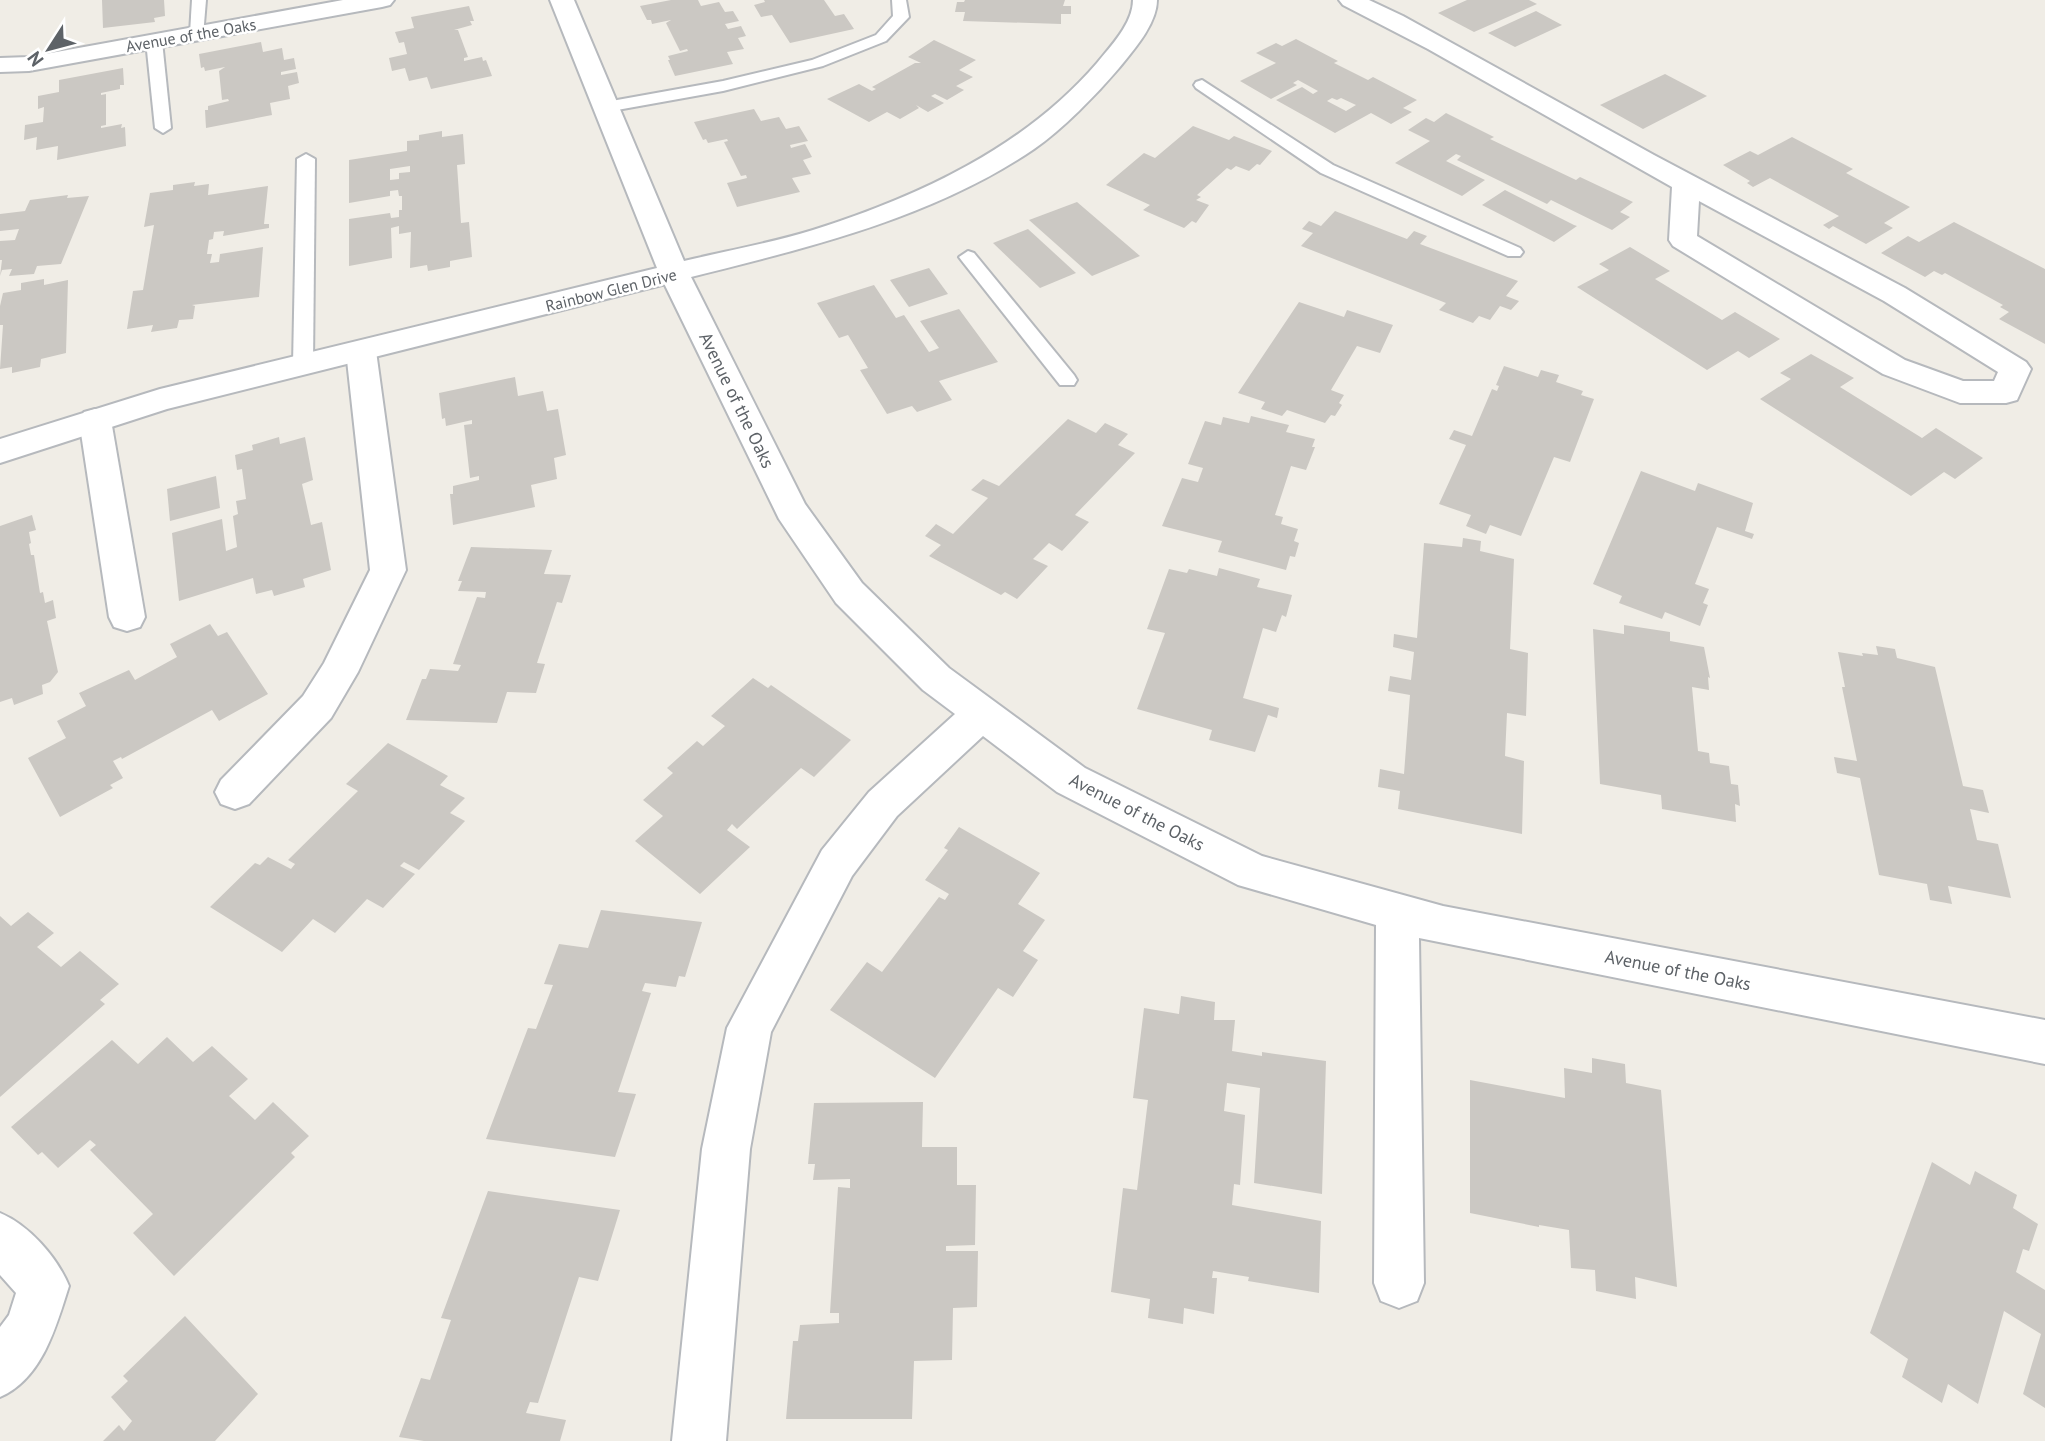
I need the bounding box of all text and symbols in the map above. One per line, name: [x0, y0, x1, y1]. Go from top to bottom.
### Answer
north arrow: [14, 14, 84, 84]
street label: Avenue of the Oaks: [124, 14, 258, 56]
text: N: [22, 47, 49, 71]
street label: Rainbow Glen Drive: [543, 264, 679, 316]
street label: Avenue of the Oaks: [694, 328, 780, 472]
street label: Avenue of the Oaks: [1066, 768, 1208, 856]
street label: Avenue of the Oaks: [1603, 945, 1753, 995]

